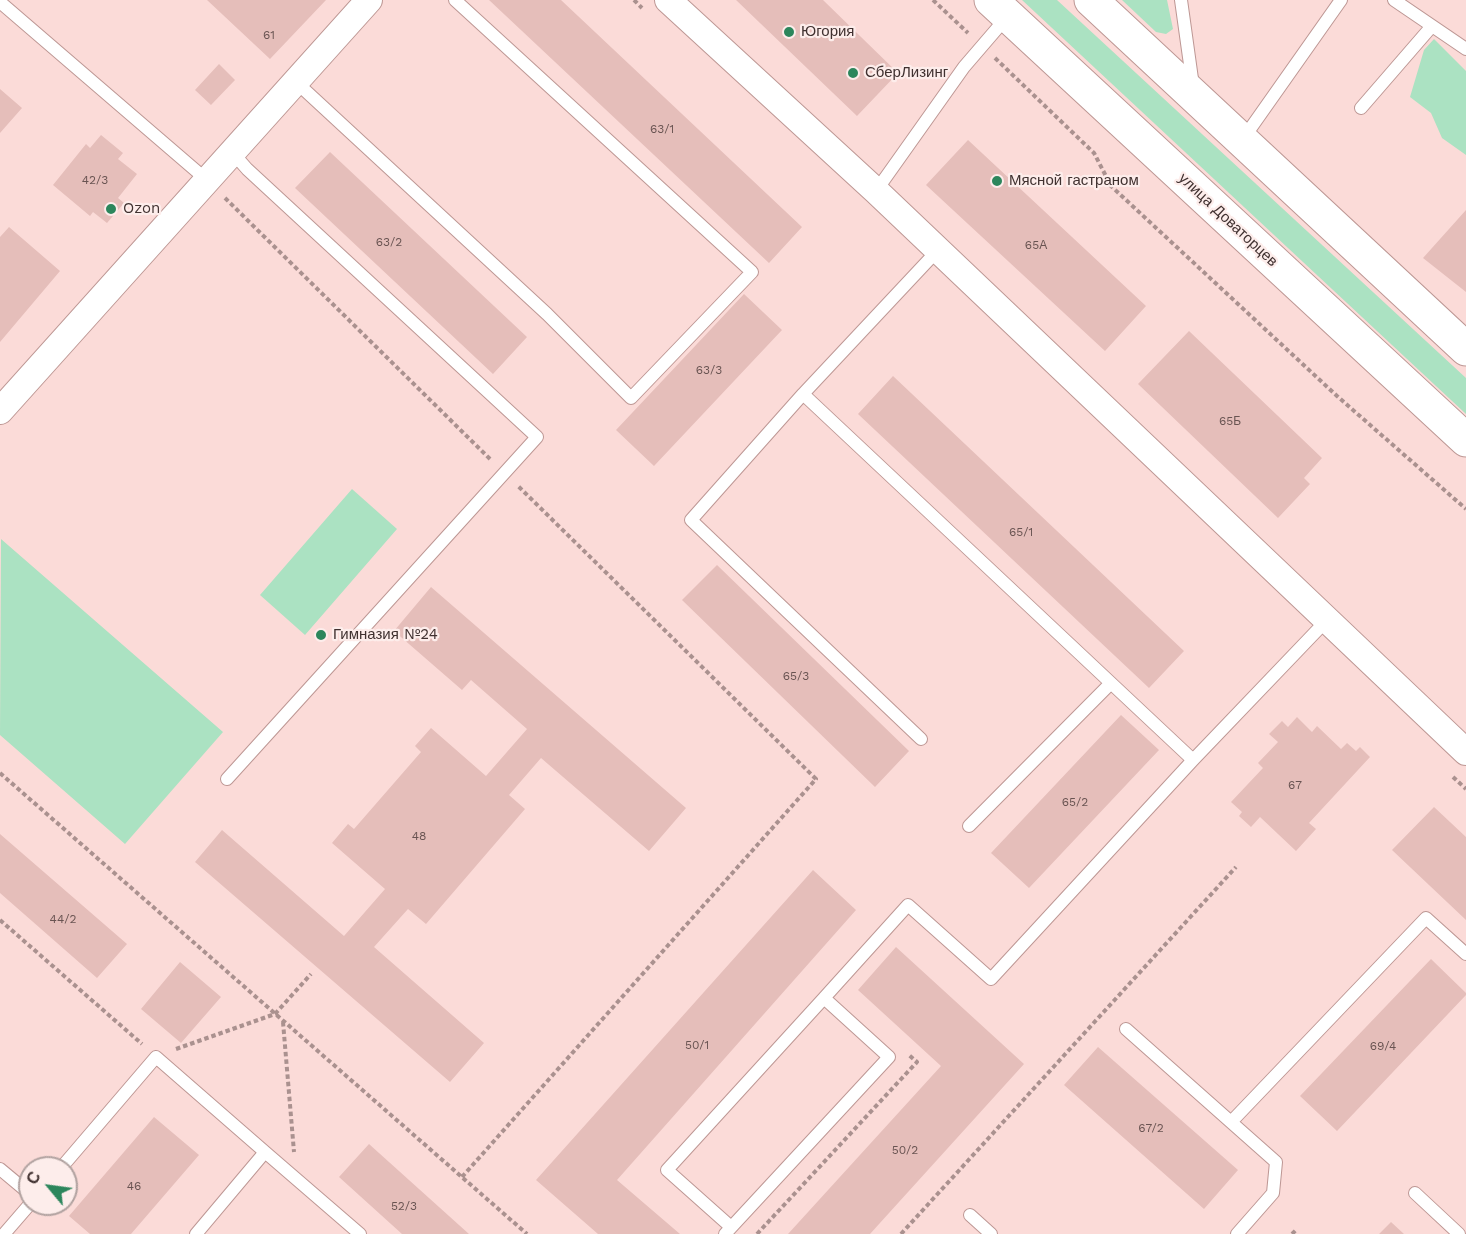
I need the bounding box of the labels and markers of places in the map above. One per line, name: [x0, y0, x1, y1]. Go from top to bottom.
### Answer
place label: Югория: [801, 23, 854, 41]
marker: Югория: [782, 25, 796, 39]
place label: СберЛизинг: [865, 64, 948, 82]
marker: СберЛизинг: [846, 66, 860, 80]
place label: Мясной гастраном: [1009, 172, 1139, 190]
marker: Мясной гастраном: [990, 174, 1004, 188]
place label: Ozon: [123, 200, 160, 218]
marker: Ozon: [104, 202, 118, 216]
place label: Гимназия №24: [333, 626, 438, 644]
marker: Гимназия №24: [314, 628, 328, 642]

